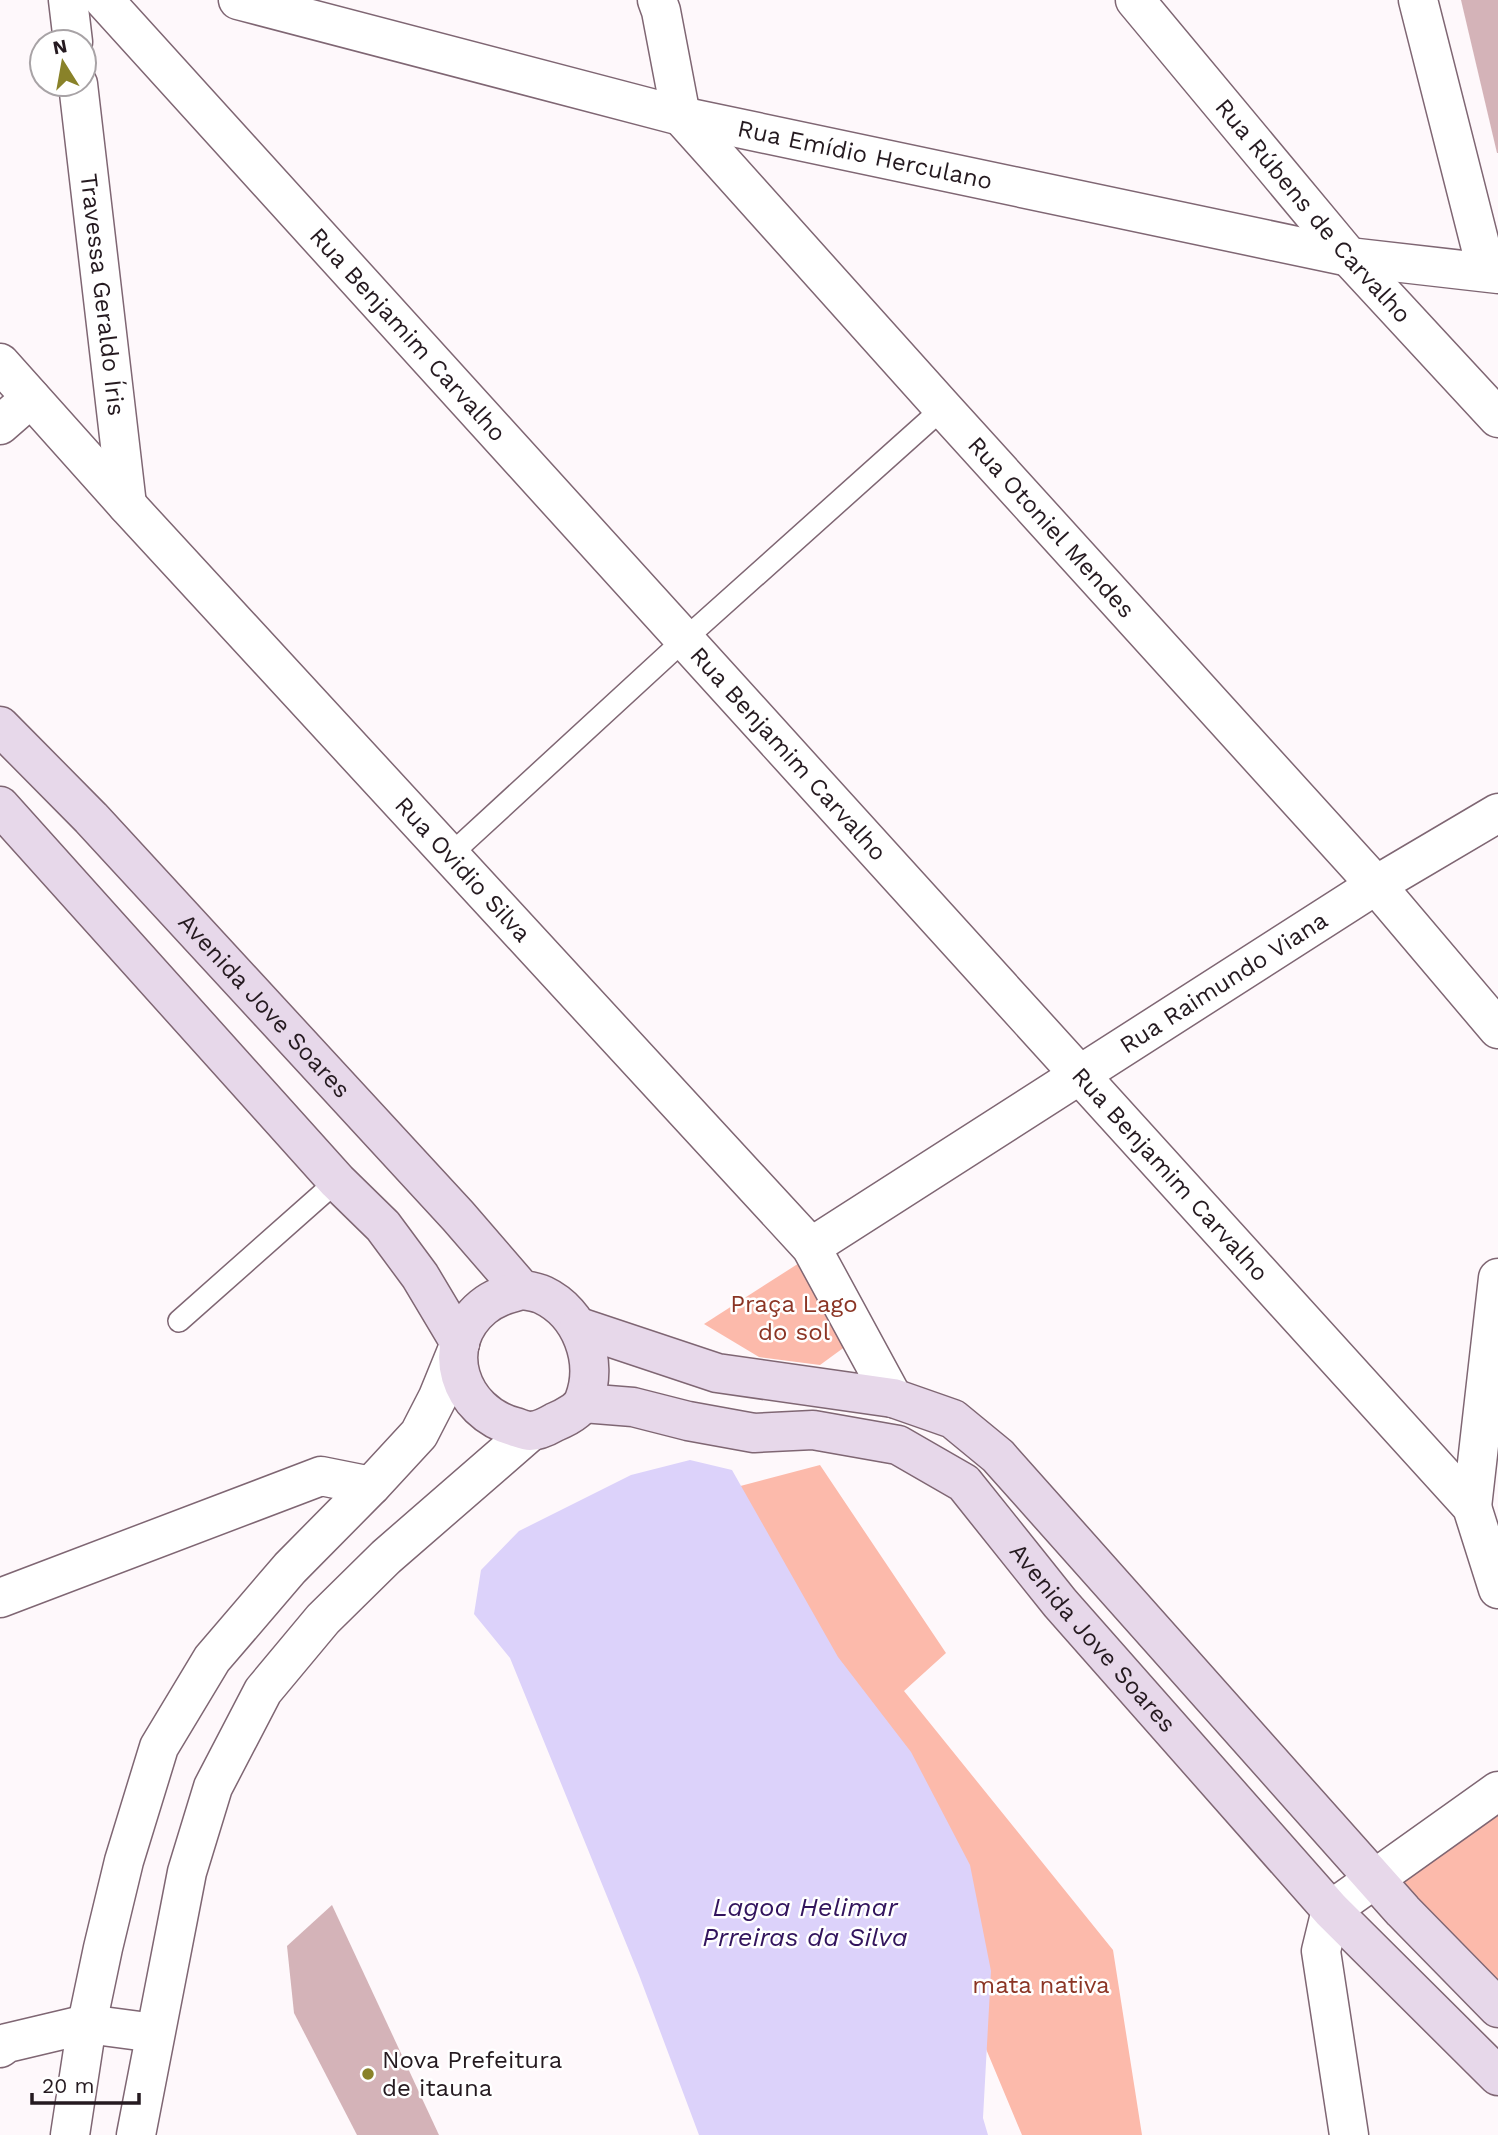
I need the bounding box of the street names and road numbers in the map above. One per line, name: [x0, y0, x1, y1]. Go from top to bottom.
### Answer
street label: Rua Rúbens de Carvalho: [1209, 93, 1417, 329]
street label: Rua Emídio Herculano: [735, 114, 995, 195]
street label: Travessa Geraldo Íris: [75, 172, 130, 417]
street label: Rua Benjamim Carvalho: [304, 222, 512, 447]
street label: Rua Otoniel Mendes: [962, 431, 1140, 624]
street label: Rua Benjamim Carvalho: [684, 641, 892, 866]
street label: Rua Ovidio Silva: [389, 791, 536, 948]
street label: Rua Raimundo Viana: [1115, 906, 1333, 1059]
street label: Avenida Jove Soares: [173, 908, 356, 1104]
street label: Rua Benjamim Carvalho: [1066, 1062, 1274, 1287]
street label: Avenida Jove Soares: [1004, 1538, 1182, 1738]

